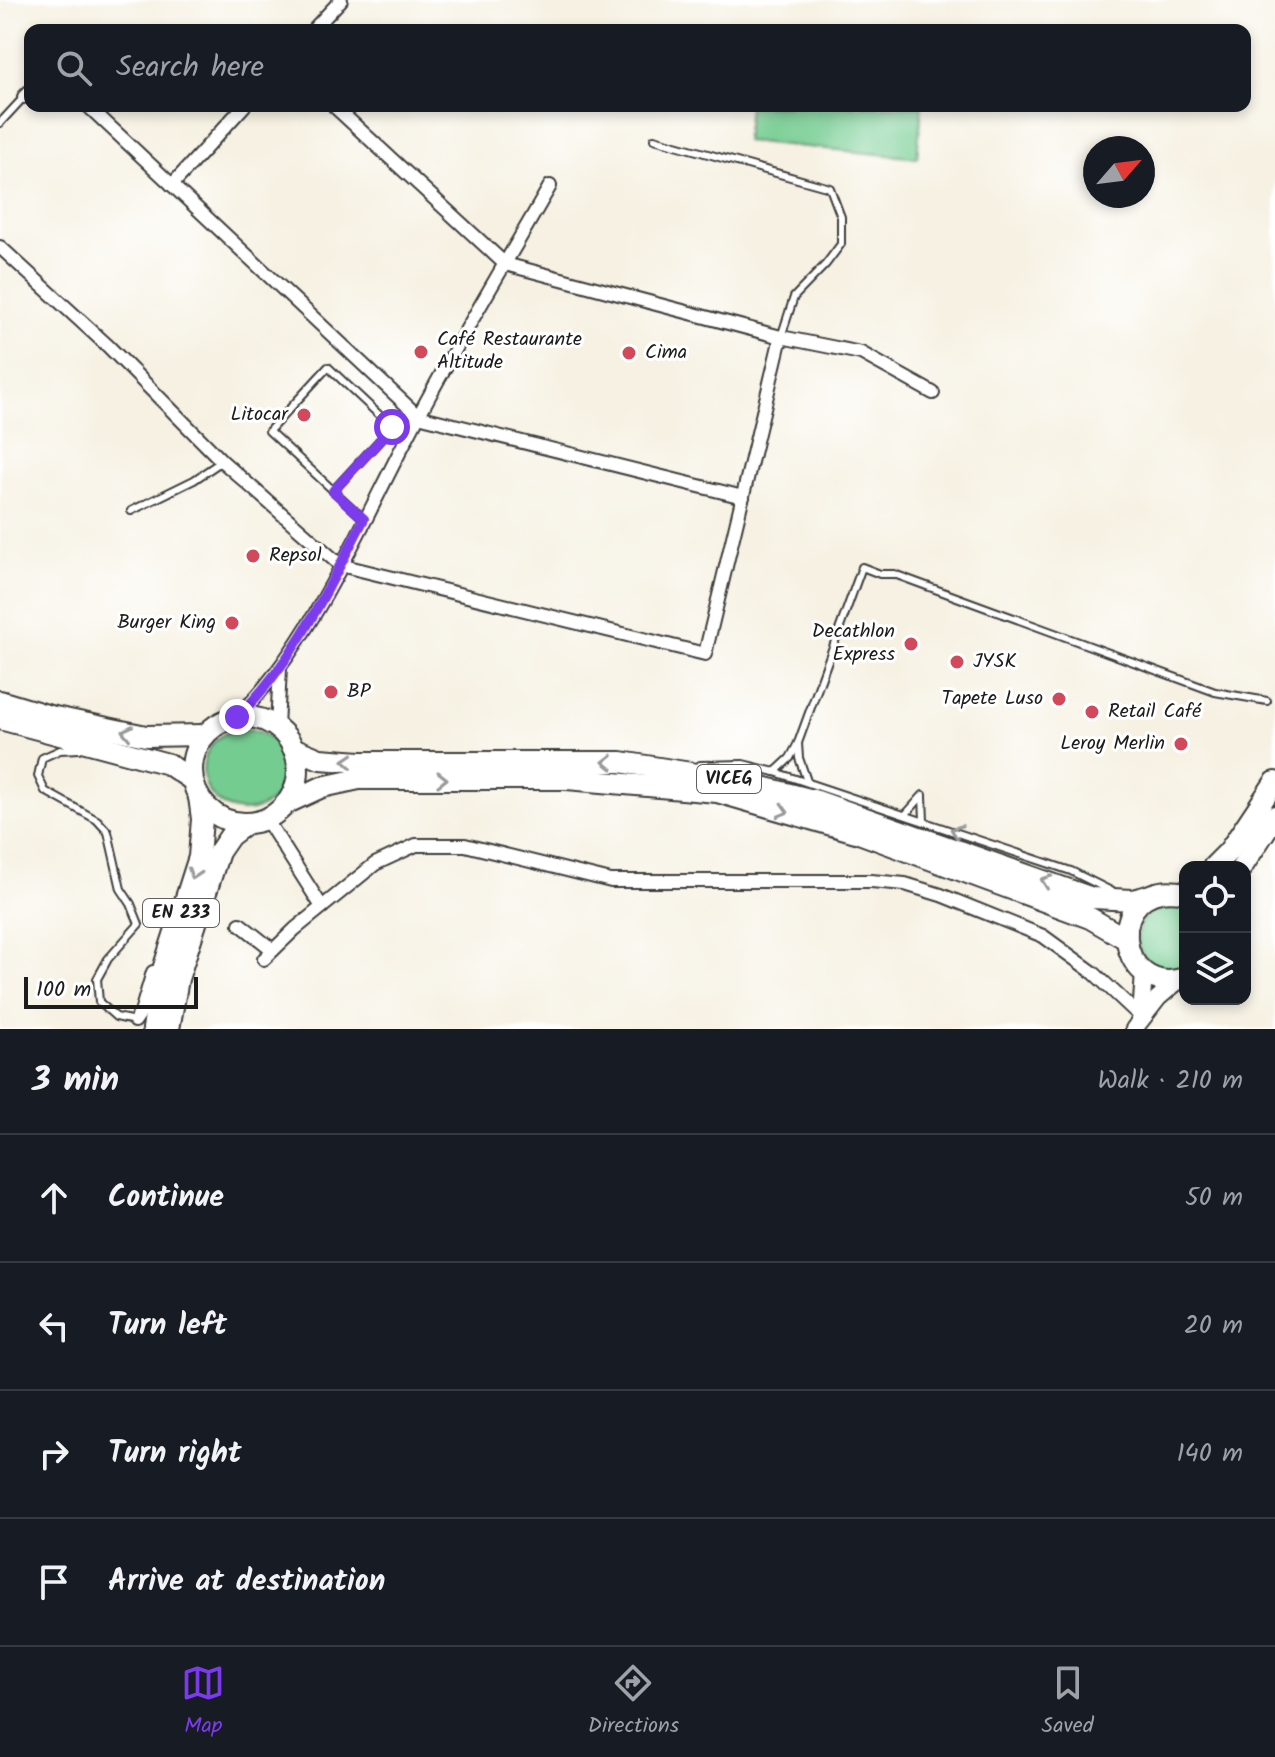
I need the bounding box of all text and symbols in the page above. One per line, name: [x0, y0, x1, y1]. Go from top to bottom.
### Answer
search box: [24, 24, 1251, 112]
text: Search here: [116, 44, 264, 92]
icon: search: [52, 46, 96, 90]
north arrow: [1083, 136, 1155, 208]
place label: Café Restaurante Altitude: [437, 324, 582, 379]
place label: Cima: [645, 337, 687, 369]
marker: Café Restaurante Altitude: [412, 343, 430, 361]
marker: Cima: [620, 344, 638, 362]
place label: Litocar: [231, 399, 289, 431]
marker: Litocar: [295, 406, 313, 424]
route start: [374, 409, 410, 445]
place label: Repsol: [269, 540, 322, 572]
marker: Repsol: [244, 547, 262, 565]
place label: Burger King: [117, 607, 216, 639]
marker: Burger King: [223, 614, 241, 632]
place label: Decathlon Express: [812, 616, 895, 671]
marker: Decathlon Express: [902, 635, 920, 653]
place label: JYSK: [973, 646, 1016, 678]
marker: JYSK: [948, 653, 966, 671]
place label: BP: [347, 676, 372, 708]
marker: BP: [322, 683, 340, 701]
place label: Tapete Luso: [941, 683, 1043, 715]
marker: Tapete Luso: [1050, 690, 1068, 708]
place label: Retail Café: [1108, 696, 1202, 728]
route end: [219, 699, 255, 735]
marker: Retail Café: [1083, 703, 1101, 721]
one-way arrow: [121, 724, 134, 741]
place label: Leroy Merlin: [1060, 728, 1165, 760]
marker: Leroy Merlin: [1172, 735, 1190, 753]
one-way arrow: [341, 753, 354, 770]
one-way arrow: [601, 753, 614, 771]
road number: VICEG: [697, 765, 761, 793]
one-way arrow: [436, 770, 449, 788]
one-way arrow: [776, 802, 790, 818]
one-way arrow: [949, 825, 963, 841]
map controls: [1179, 861, 1251, 1005]
button: locate: [1179, 861, 1251, 933]
one-way arrow: [187, 866, 203, 880]
one-way arrow: [1040, 875, 1054, 891]
road number: EN 233: [143, 899, 219, 927]
button: layers: [1179, 933, 1251, 1005]
scale bar: [24, 973, 198, 1009]
text: 100 m: [36, 973, 91, 1008]
text: 3 min: [32, 1054, 119, 1108]
text: Walk · 210 m: [1098, 1060, 1243, 1102]
text: Continue: [108, 1174, 224, 1222]
icon: ahead: [32, 1176, 76, 1220]
text: 50 m: [1185, 1177, 1243, 1219]
text: Turn left: [108, 1302, 227, 1350]
icon: left: [32, 1304, 76, 1348]
text: 20 m: [1184, 1305, 1243, 1347]
text: Turn right: [108, 1430, 241, 1478]
icon: right: [32, 1432, 76, 1476]
text: 140 m: [1176, 1433, 1243, 1475]
text: Arrive at destination: [108, 1558, 385, 1606]
icon: arrive: [32, 1560, 76, 1604]
tab: Map: [181, 1661, 225, 1744]
tab: Directions: [588, 1661, 679, 1744]
tab: Saved: [1042, 1661, 1094, 1744]

